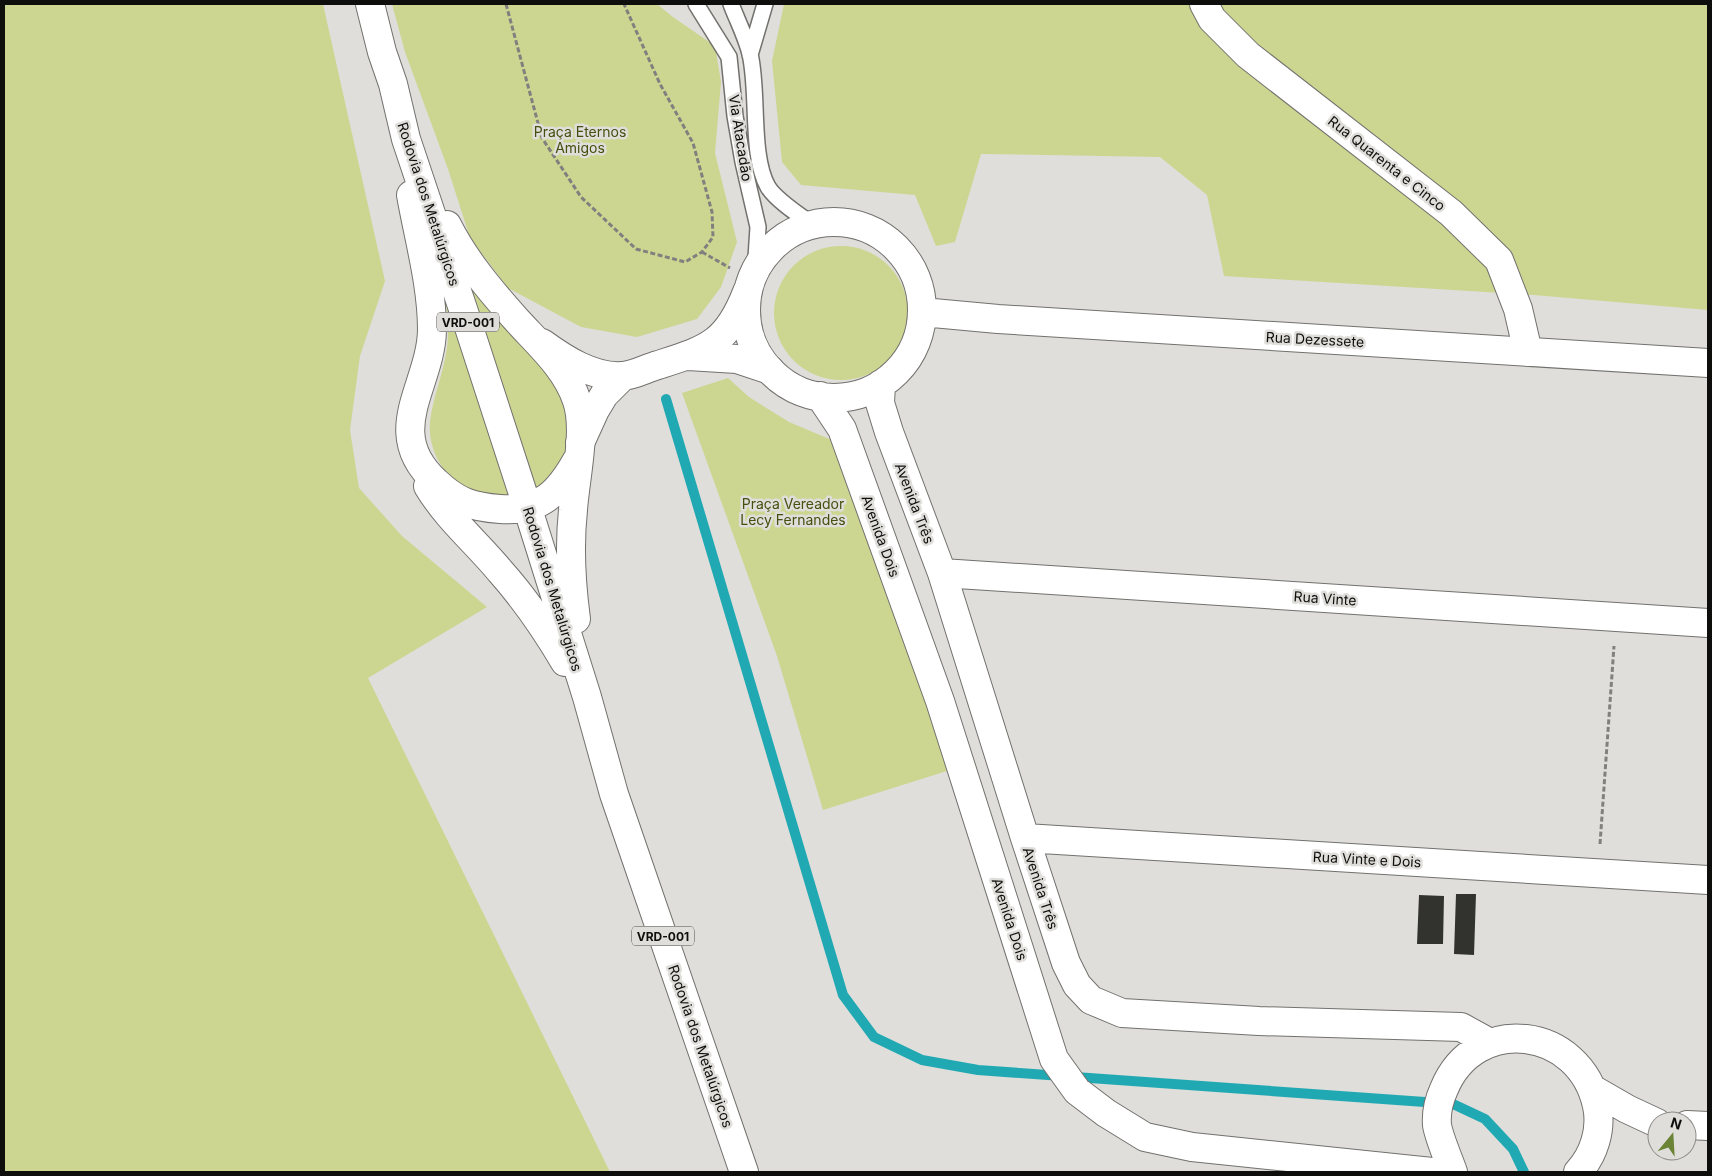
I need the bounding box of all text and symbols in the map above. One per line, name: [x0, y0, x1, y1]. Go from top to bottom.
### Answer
street label: Via Atacadão: [726, 93, 756, 183]
street label: Rua Quarenta e Cinco: [1325, 112, 1449, 214]
street label: Rodovia dos Metalúrgicos: [394, 120, 464, 288]
park label: Praça Eternos Amigos: [534, 123, 626, 156]
road number: VRD-001: [437, 313, 499, 332]
street label: Rua Dezessete: [1265, 328, 1365, 350]
street label: Avenida Três: [892, 460, 938, 546]
street label: Avenida Dois: [858, 493, 904, 579]
park label: Praça Vereador Lecy Fernandes: [740, 495, 846, 528]
street label: Rodovia dos Metalúrgicos: [520, 505, 586, 673]
street label: Rua Vinte: [1293, 587, 1357, 609]
street label: Avenida Três: [1020, 845, 1062, 931]
street label: Rua Vinte e Dois: [1312, 848, 1422, 870]
street label: Avenida Dois: [989, 876, 1031, 962]
road number: VRD-001: [632, 926, 694, 946]
street label: Rodovia dos Metalúrgicos: [665, 962, 737, 1130]
north arrow: [1647, 1111, 1697, 1161]
text: N: [1668, 1113, 1684, 1133]

